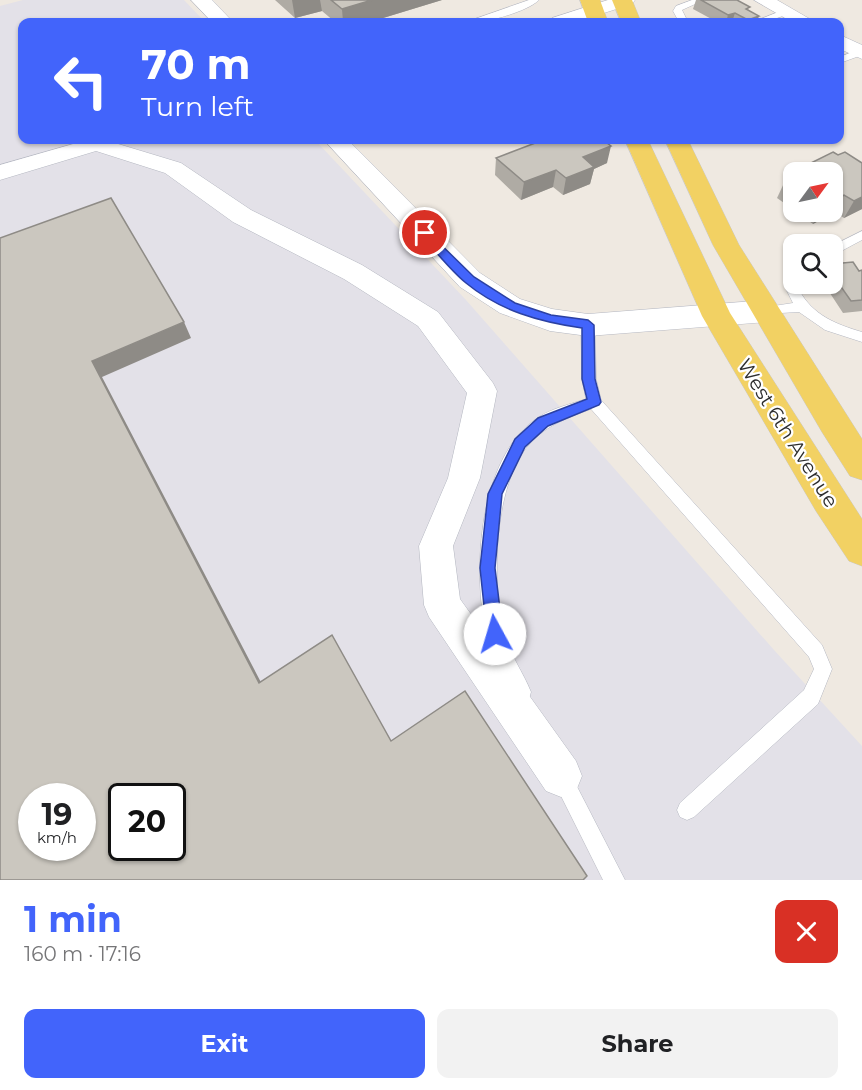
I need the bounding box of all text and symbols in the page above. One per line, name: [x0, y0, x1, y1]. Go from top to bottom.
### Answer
text: 70 m: [141, 38, 251, 90]
icon: left: [42, 42, 120, 120]
text: Turn left: [141, 90, 254, 123]
north arrow: [783, 162, 843, 222]
map controls: [783, 162, 843, 294]
pin: [399, 207, 450, 258]
icon: arrive: [408, 216, 441, 249]
button: search: [783, 234, 843, 294]
street label: West 6th Avenue: [733, 354, 843, 512]
position arrow: [463, 602, 527, 666]
speed limit sign: 20: [108, 783, 186, 861]
text: 19: [42, 796, 72, 833]
text: km/h: [37, 828, 77, 847]
text: 1 min: [24, 897, 122, 941]
button: close: [775, 900, 838, 963]
text: 160 m · 17:16: [24, 942, 141, 966]
button: Exit: [24, 1009, 425, 1078]
button: Share: [437, 1009, 838, 1078]

